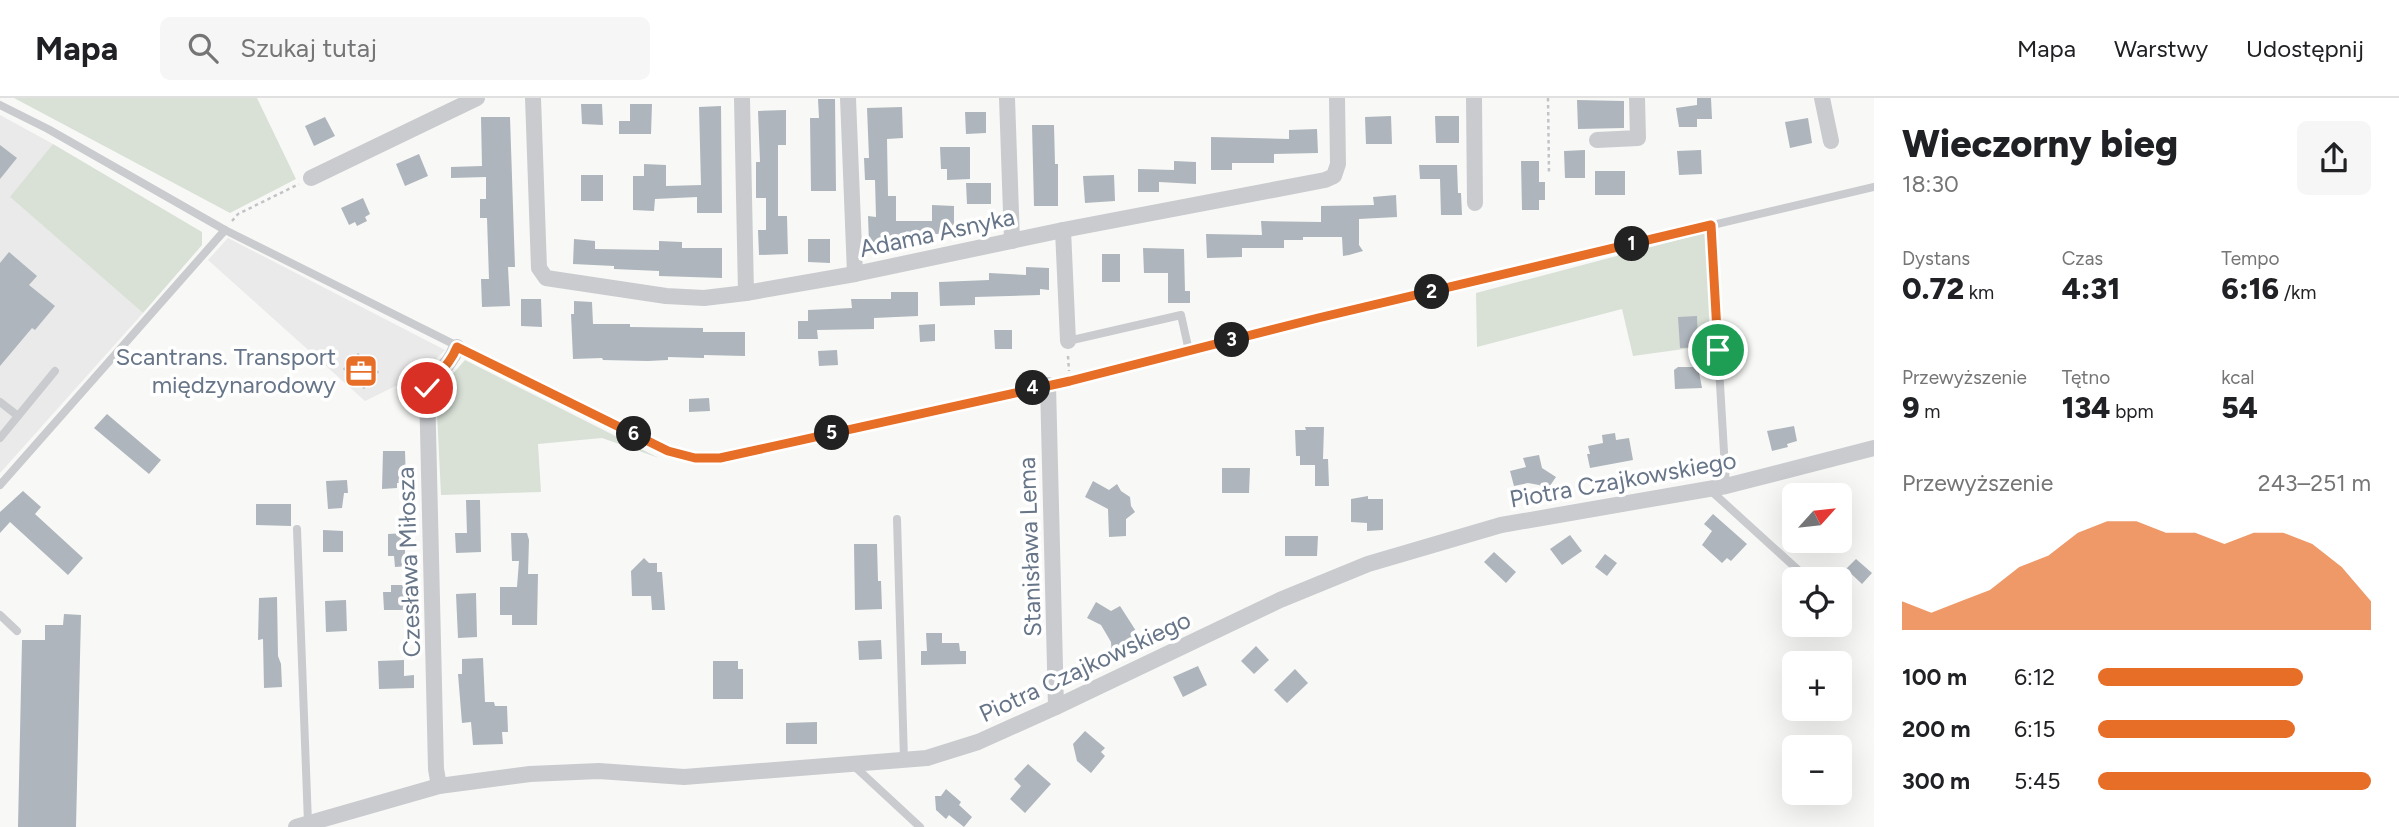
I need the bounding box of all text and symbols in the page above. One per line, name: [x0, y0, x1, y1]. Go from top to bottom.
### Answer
search box: [160, 17, 650, 80]
text: Mapa: [35, 29, 118, 68]
icon: search: [184, 29, 222, 67]
text: Szukaj tutaj: [240, 32, 377, 64]
text: Mapa: [2017, 34, 2076, 63]
text: Warstwy: [2114, 34, 2208, 63]
text: Udostępnij: [2246, 34, 2364, 63]
text: Wieczorny bieg: [1902, 121, 2178, 167]
button: share: [2297, 121, 2371, 195]
text: 18:30: [1902, 170, 1959, 198]
street label: Adama Asnyka: [857, 202, 1017, 263]
pin: 1: [1614, 226, 1650, 262]
text: 1: [1627, 232, 1636, 255]
text: Dystans: [1902, 247, 1970, 270]
text: Czas: [2062, 247, 2103, 270]
text: Tempo: [2221, 247, 2279, 270]
text: 0.72: [1902, 270, 1964, 307]
text: 4:31: [2062, 270, 2120, 307]
text: 6:16: [2221, 270, 2279, 307]
pin: 2: [1414, 274, 1450, 310]
text: 2: [1426, 280, 1437, 303]
text: km: [1964, 281, 1994, 304]
text: /km: [2279, 281, 2316, 304]
pin: [1688, 320, 1748, 380]
pin: 3: [1214, 322, 1250, 358]
text: 3: [1226, 328, 1237, 351]
icon: arrive: [1699, 331, 1737, 369]
place label: Scantrans. Transport międzynarodowy: [115, 342, 336, 399]
office icon: Scantrans. Transport międzynarodowy: [342, 352, 380, 390]
pin: [397, 358, 457, 418]
text: Przewyższenie: [1902, 366, 2027, 389]
text: Tętno: [2062, 366, 2110, 389]
text: kcal: [2221, 366, 2255, 389]
icon: check: [408, 369, 446, 407]
pin: 4: [1016, 370, 1050, 406]
text: 4: [1026, 376, 1039, 399]
text: 9: [1902, 389, 1920, 426]
text: 134: [2062, 389, 2110, 426]
text: 54: [2221, 389, 2258, 426]
text: m: [1920, 400, 1940, 423]
text: bpm: [2110, 400, 2154, 423]
pin: 6: [616, 416, 652, 452]
pin: 5: [814, 416, 850, 450]
text: 5: [826, 421, 837, 444]
text: 6: [628, 422, 639, 445]
street label: Piotra Czajkowskiego: [1507, 445, 1739, 514]
street label: Stanisława Lema: [1012, 457, 1047, 637]
street label: Czesława Miłosza: [391, 466, 426, 658]
text: Przewyższenie: [1902, 469, 2053, 497]
text: 243–251 m: [2258, 469, 2371, 497]
north arrow: [1782, 483, 1852, 553]
map controls: [1782, 483, 1852, 805]
button: locate: [1782, 567, 1852, 637]
street label: Piotra Czajkowskiego: [975, 605, 1195, 728]
button: +: [1782, 651, 1852, 721]
text: 100 m: [1902, 663, 1967, 691]
text: 6:12: [2014, 663, 2055, 691]
text: 200 m: [1902, 715, 1971, 743]
text: 6:15: [2014, 715, 2056, 743]
button: −: [1782, 735, 1852, 805]
text: 300 m: [1902, 767, 1970, 795]
text: 5:45: [2014, 767, 2061, 795]

